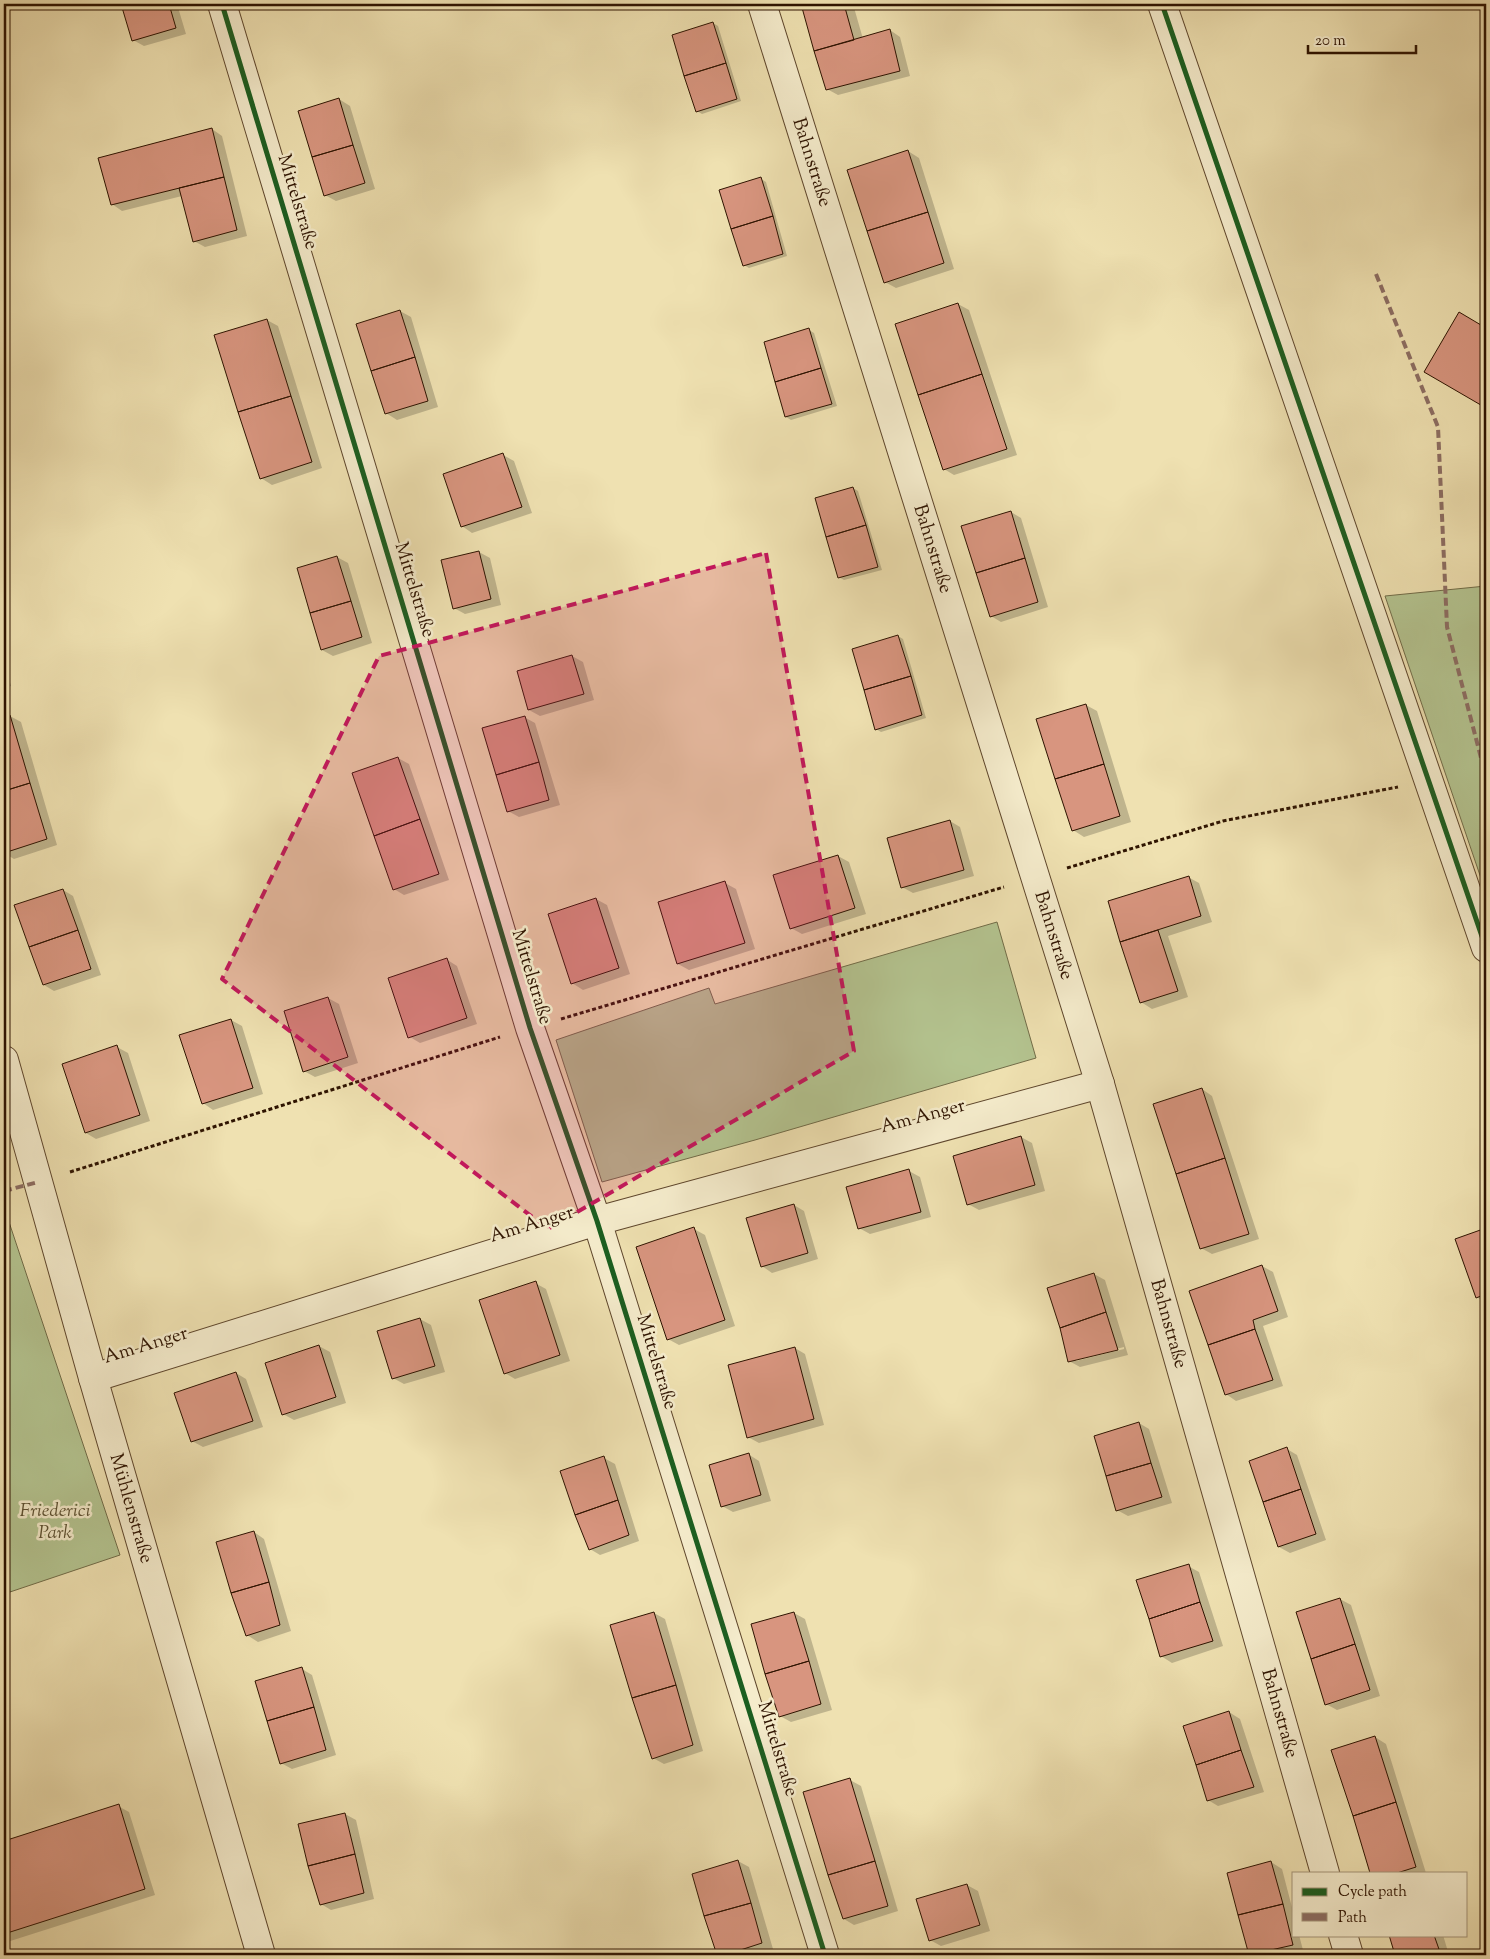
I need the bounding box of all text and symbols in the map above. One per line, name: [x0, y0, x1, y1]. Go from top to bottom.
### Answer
scale bar: [1308, 22, 1415, 54]
text: 20 m: [1315, 31, 1346, 52]
street label: Bahnstraße: [785, 115, 838, 210]
street label: Mittelstraße: [270, 151, 324, 253]
street label: Bahnstraße: [906, 501, 959, 597]
street label: Mittelstraße: [387, 539, 441, 641]
street label: Bahnstraße: [1027, 888, 1080, 983]
street label: Mittelstraße: [504, 926, 558, 1028]
street label: Am Anger: [878, 1093, 968, 1141]
street label: Am Anger: [487, 1199, 577, 1251]
street label: Bahnstraße: [1143, 1276, 1194, 1372]
street label: Mittelstraße: [629, 1311, 683, 1413]
street label: Am Anger: [101, 1320, 191, 1372]
street label: Mühlenstraße: [102, 1450, 160, 1567]
park label: Friederici Park: [19, 1498, 91, 1547]
street label: Bahnstraße: [1254, 1665, 1305, 1761]
street label: Mittelstraße: [750, 1698, 804, 1800]
legend: [1292, 1872, 1468, 1936]
text: Cycle path: [1338, 1882, 1407, 1903]
text: Path: [1338, 1908, 1367, 1929]

